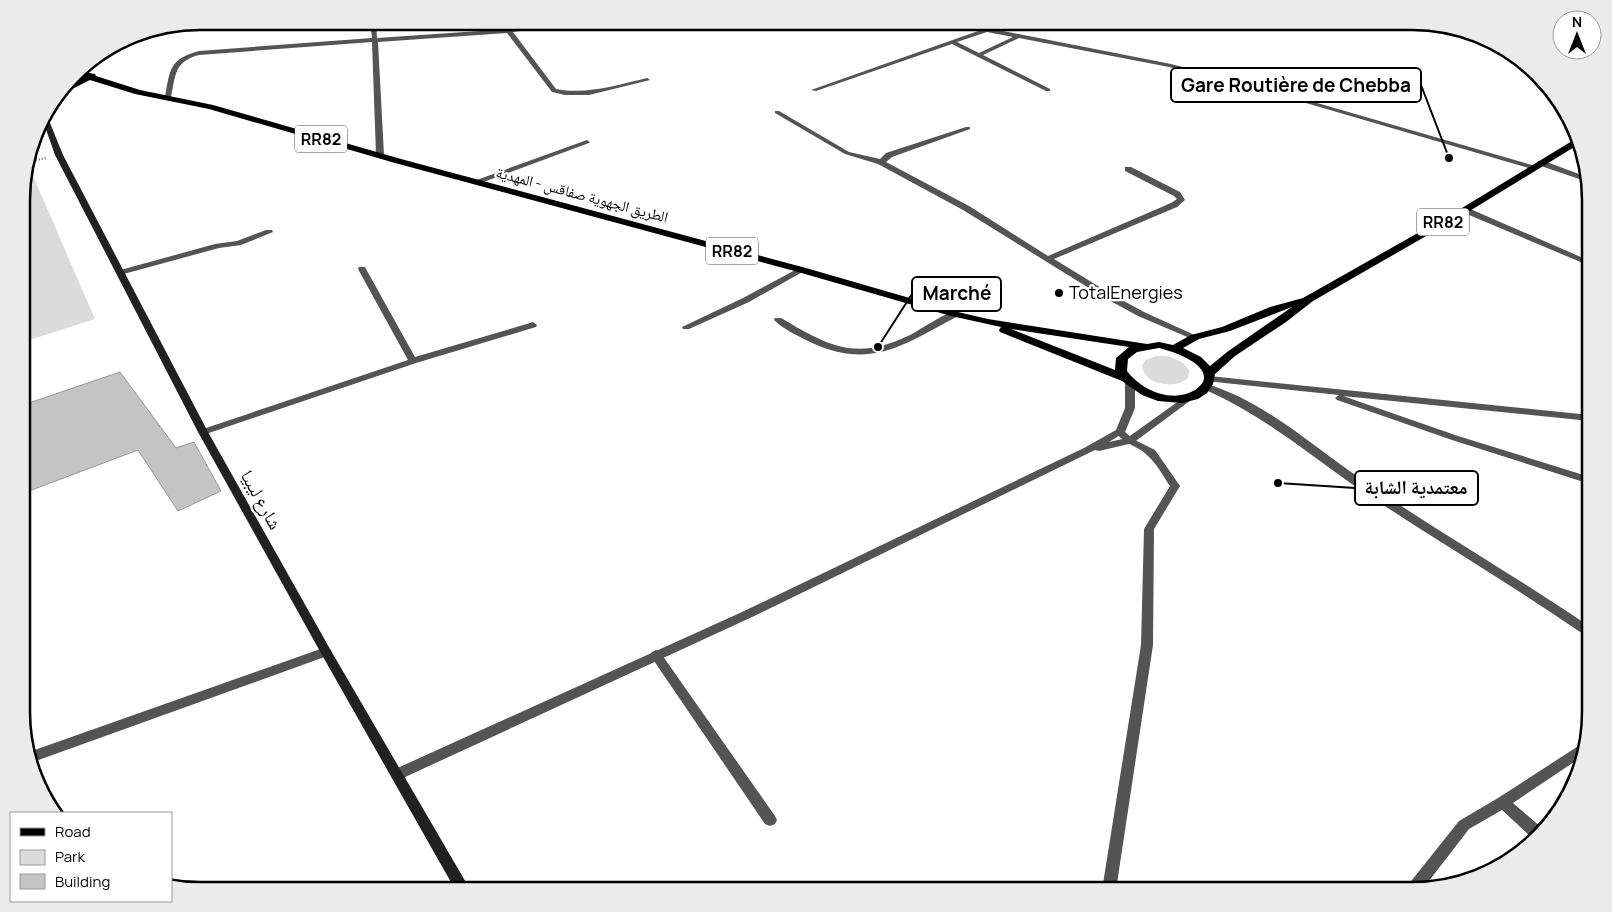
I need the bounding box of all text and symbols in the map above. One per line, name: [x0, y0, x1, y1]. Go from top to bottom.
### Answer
north arrow: [1552, 10, 1602, 60]
text: N: [1572, 12, 1582, 31]
callout: Gare Routière de Chebba: [1171, 68, 1421, 102]
text: Gare Routière de Chebba: [1181, 72, 1411, 98]
road number: RR82: [295, 126, 347, 152]
street label: الطريق الجهوية صفاقس - المهدية: [494, 161, 671, 228]
road number: RR82: [1417, 208, 1469, 236]
road number: RR82: [706, 238, 758, 264]
callout: Marché: [912, 277, 1001, 311]
text: Marché: [923, 280, 991, 306]
place label: TotalEnergies: [1069, 280, 1183, 304]
marker: TotalEnergies: [1053, 287, 1065, 299]
street label: شارع ليبيا: [236, 466, 288, 533]
callout: معتمدية الشابة: [1355, 471, 1478, 505]
text: معتمدية الشابة: [1365, 474, 1467, 500]
legend: [10, 812, 172, 902]
text: Road: [55, 821, 91, 842]
text: Park: [55, 846, 85, 867]
text: Building: [55, 871, 110, 892]

